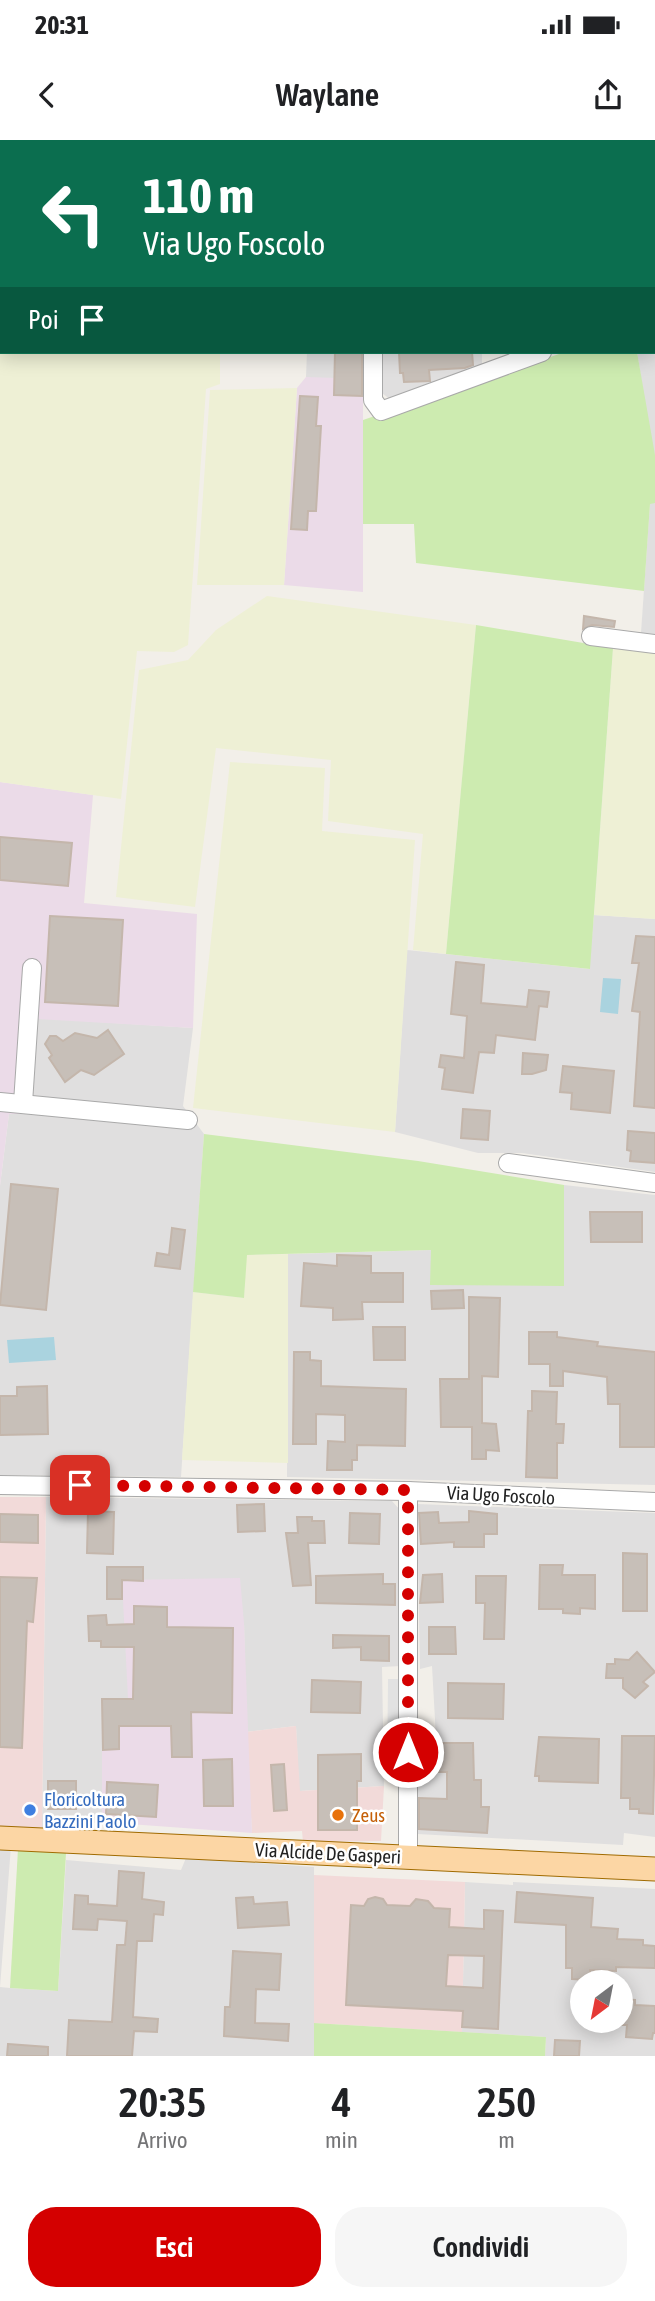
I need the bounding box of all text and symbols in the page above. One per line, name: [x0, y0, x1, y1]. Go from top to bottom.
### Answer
text: 20:31: [35, 10, 89, 40]
icon: back: [28, 76, 66, 114]
text: Waylane: [276, 76, 379, 113]
icon: share: [589, 76, 627, 114]
text: 110 m: [143, 167, 254, 223]
icon: left: [28, 168, 119, 259]
text: Via Ugo Foscolo: [143, 225, 325, 262]
icon: arrive: [73, 301, 111, 339]
text: Poi: [28, 305, 59, 335]
pin: [50, 1455, 110, 1515]
icon: arrive: [61, 1466, 99, 1504]
street label: Via Ugo Foscolo: [446, 1481, 556, 1509]
position arrow: [371, 1715, 445, 1789]
place label: Floricoltura Bazzini Paolo: [44, 1788, 137, 1832]
marker: Floricoltura Bazzini Paolo: [22, 1802, 38, 1818]
place label: Zeus: [352, 1804, 385, 1826]
marker: Zeus: [330, 1807, 346, 1823]
street label: Via Alcide De Gasperi: [255, 1838, 401, 1868]
north arrow: [570, 1970, 634, 2034]
map controls: [570, 1970, 633, 2033]
text: 20:35: [119, 2078, 206, 2126]
text: 4: [332, 2078, 351, 2126]
text: 250: [477, 2078, 536, 2126]
text: Arrivo: [137, 2127, 188, 2153]
text: min: [325, 2127, 358, 2153]
text: m: [498, 2127, 515, 2153]
button: Esci: [28, 2207, 321, 2287]
button: Condividi: [335, 2207, 627, 2287]

